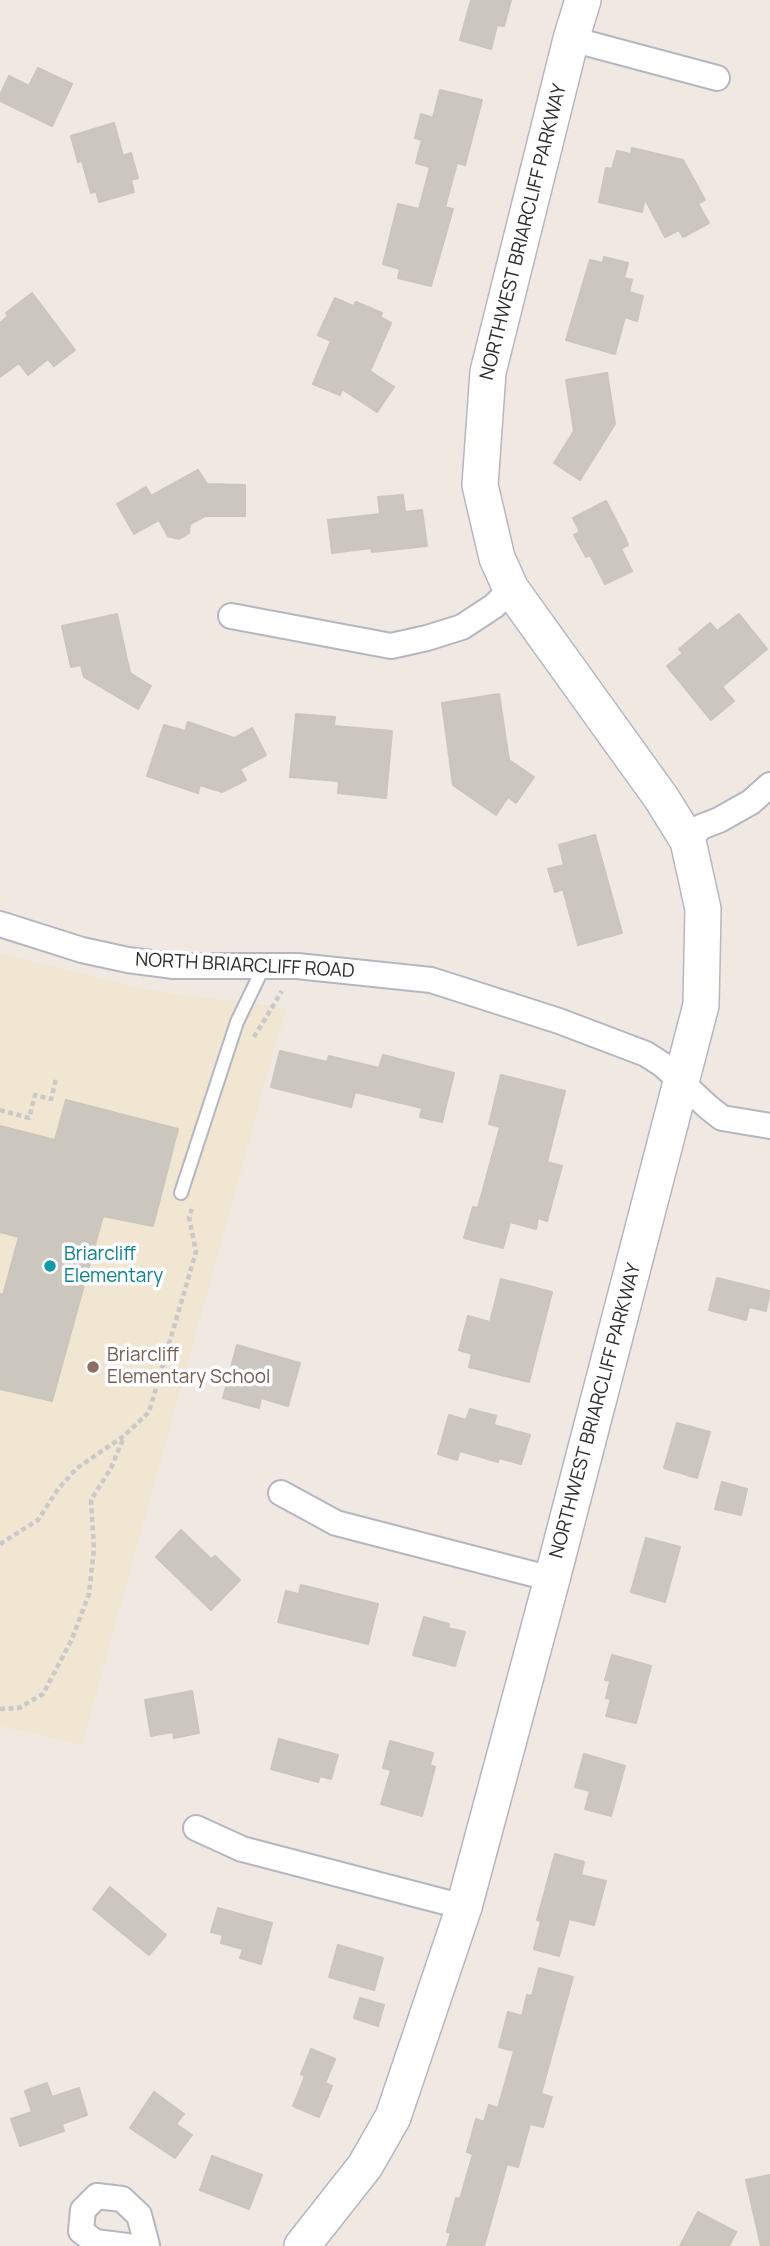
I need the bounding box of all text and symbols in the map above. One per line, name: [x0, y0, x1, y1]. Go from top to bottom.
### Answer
street label: NORTHWEST BRIARCLIFF PARKWAY: [476, 82, 572, 382]
street label: NORTH BRIARCLIFF ROAD: [135, 949, 355, 983]
place label: Briarcliff Elementary: [64, 1244, 163, 1288]
marker: Briarcliff Elementary: [42, 1258, 58, 1274]
street label: NORTHWEST BRIARCLIFF PARKWAY: [546, 1261, 646, 1561]
place label: Briarcliff Elementary School: [107, 1345, 270, 1389]
marker: Briarcliff Elementary School: [85, 1359, 101, 1375]

